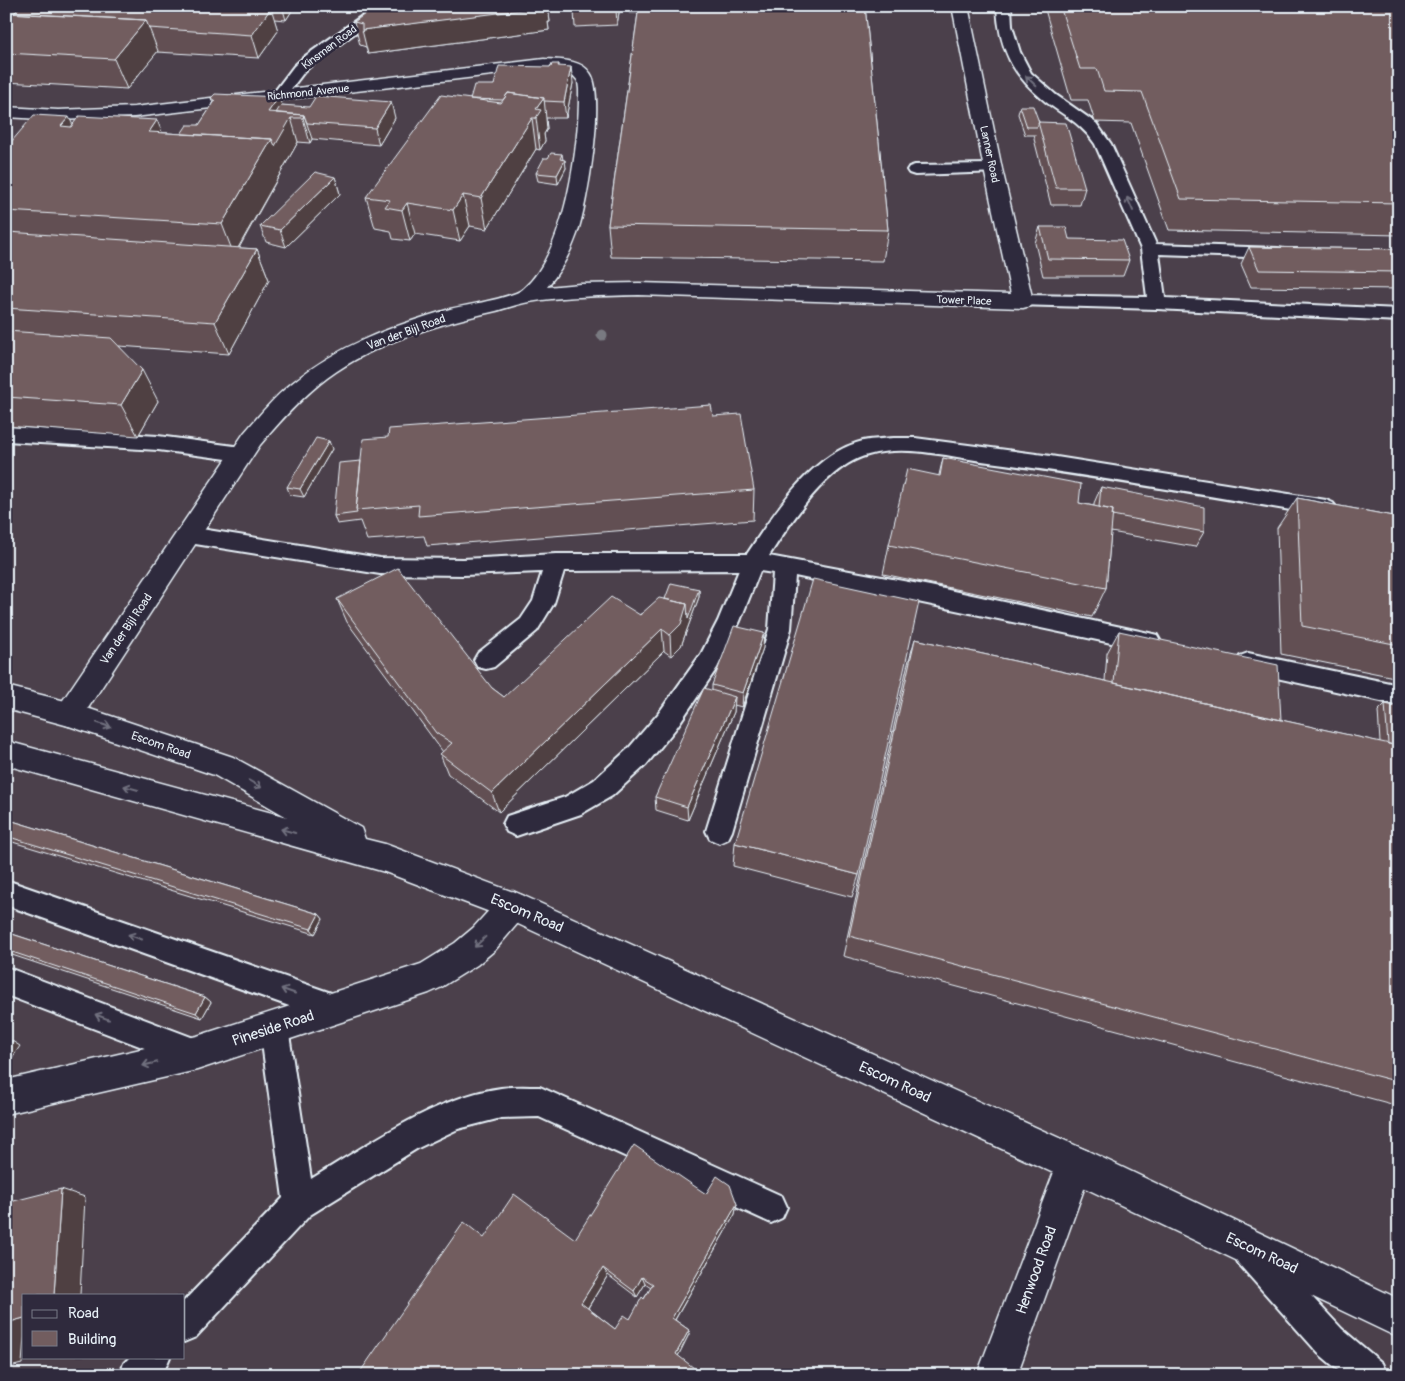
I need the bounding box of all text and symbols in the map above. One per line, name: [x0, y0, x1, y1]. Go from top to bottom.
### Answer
street label: Kinsman Road: [299, 23, 359, 72]
one-way arrow: [1025, 75, 1037, 87]
street label: Richmond Avenue: [266, 82, 350, 103]
street label: Lanner Road: [977, 124, 1002, 184]
one-way arrow: [1124, 197, 1134, 212]
street label: Tower Place: [936, 293, 992, 308]
street label: Van der Bijl Road: [365, 311, 448, 354]
street label: Van der Bijl Road: [97, 591, 156, 668]
one-way arrow: [95, 721, 111, 730]
street label: Escom Road: [129, 728, 193, 763]
one-way arrow: [247, 779, 261, 789]
one-way arrow: [124, 782, 140, 792]
one-way arrow: [280, 826, 296, 835]
street label: Escom Road: [487, 890, 566, 937]
one-way arrow: [128, 932, 143, 941]
one-way arrow: [474, 936, 487, 948]
one-way arrow: [281, 986, 297, 995]
street label: Pineside Road: [230, 1006, 317, 1051]
one-way arrow: [95, 1012, 110, 1021]
street label: Escom Road: [856, 1057, 934, 1107]
one-way arrow: [142, 1060, 158, 1069]
street label: Henwood Road: [1012, 1224, 1061, 1317]
street label: Escom Road: [1223, 1228, 1301, 1278]
legend: [22, 1294, 185, 1358]
text: Road: [68, 1304, 99, 1323]
text: Building: [68, 1330, 116, 1349]

